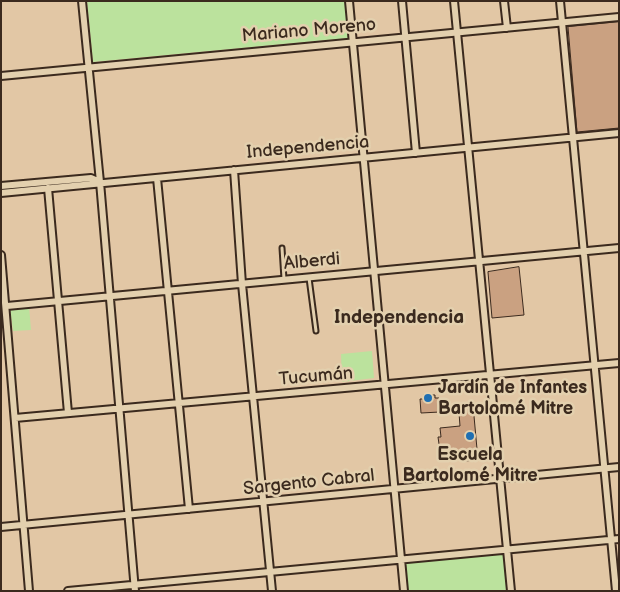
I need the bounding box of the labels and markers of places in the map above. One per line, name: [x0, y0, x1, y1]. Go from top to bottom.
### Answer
place label: Jardín de Infantes Bartolomé Mitre: [438, 377, 587, 419]
marker: Jardín de Infantes Bartolomé Mitre: [422, 392, 434, 404]
marker: Escuela Bartolomé Mitre: [464, 430, 476, 442]
place label: Escuela Bartolomé Mitre: [402, 444, 538, 486]

